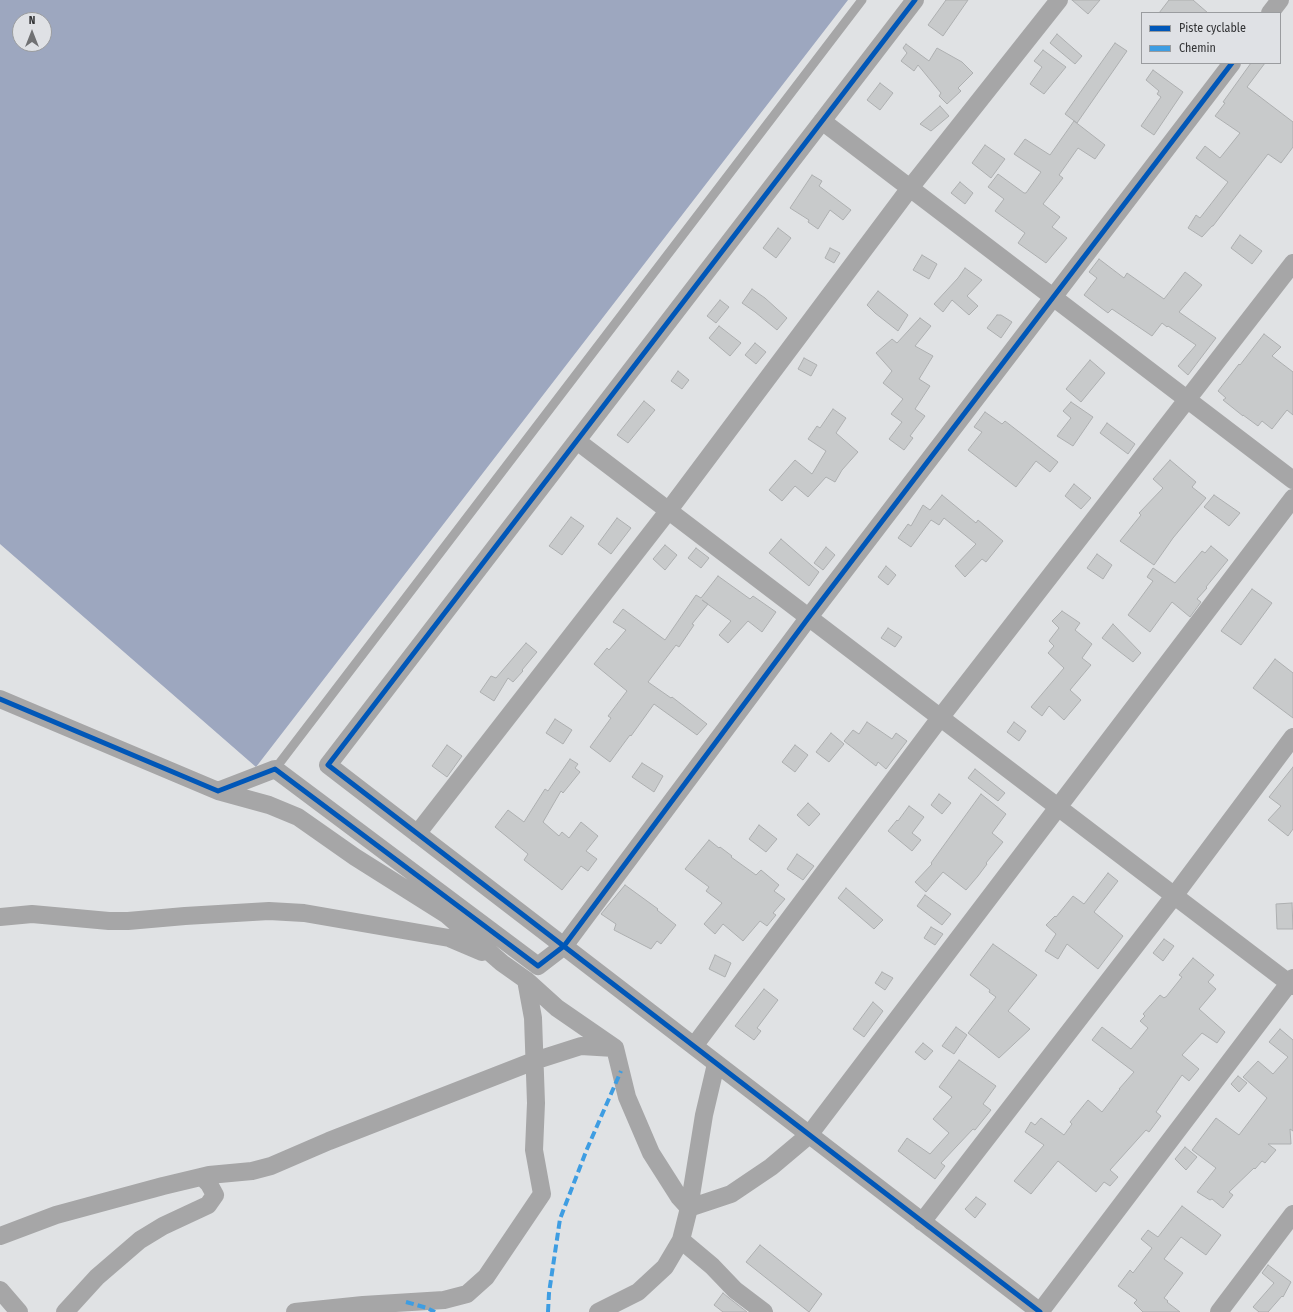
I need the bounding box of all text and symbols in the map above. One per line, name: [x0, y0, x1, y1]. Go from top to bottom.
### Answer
north arrow: [12, 12, 52, 52]
legend: [1141, 12, 1281, 64]
text: N: [29, 14, 35, 27]
text: Piste cyclable: [1179, 21, 1246, 35]
text: Chemin: [1179, 41, 1216, 55]

